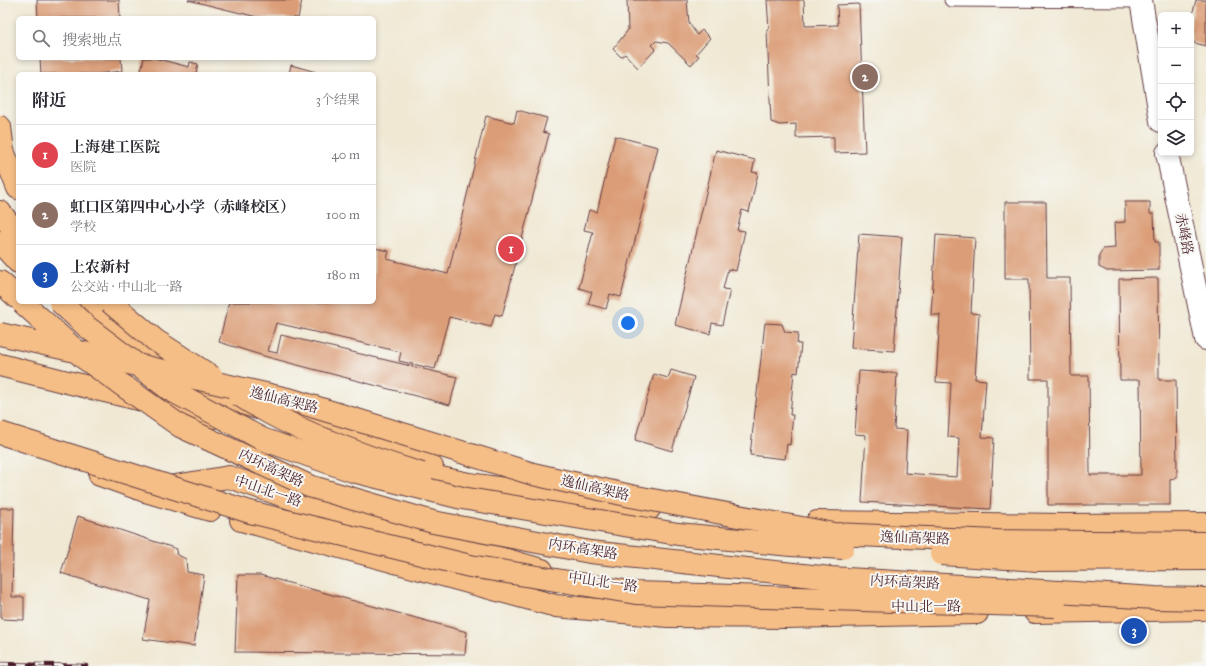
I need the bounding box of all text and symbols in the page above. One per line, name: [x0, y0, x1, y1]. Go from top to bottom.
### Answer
map controls: [1158, 12, 1194, 156]
button: +: [1158, 12, 1194, 48]
search box: [16, 16, 376, 60]
icon: search: [30, 27, 52, 49]
text: 搜索地点: [62, 31, 122, 49]
button: −: [1158, 48, 1194, 84]
pin: 2: [852, 62, 878, 92]
button: locate: [1158, 84, 1194, 120]
text: 附近: [32, 90, 66, 111]
text: 3个结果: [316, 92, 360, 108]
button: layers: [1158, 120, 1194, 156]
text: 上海建工医院: [70, 138, 160, 156]
text: 1: [42, 147, 48, 163]
text: 40 m: [331, 147, 360, 163]
text: 医院: [70, 159, 96, 175]
text: 虹口区第四中心小学（赤峰校区）: [70, 198, 295, 216]
text: 2: [42, 207, 48, 223]
text: 100 m: [326, 207, 360, 223]
street label: 赤峰路: [1172, 212, 1196, 256]
text: 学校: [70, 219, 96, 235]
pin: 1: [498, 234, 524, 264]
text: 上农新村: [70, 258, 130, 276]
text: 3: [42, 267, 48, 283]
text: 180 m: [327, 267, 360, 283]
text: 公交站 · 中山北一路: [70, 279, 182, 295]
your location: [618, 313, 638, 333]
street label: 逸仙高架路: [248, 383, 320, 417]
street label: 内环高架路: [236, 446, 306, 490]
street label: 中山北一路: [232, 472, 304, 510]
street label: 逸仙高架路: [559, 472, 631, 504]
street label: 逸仙高架路: [880, 528, 950, 548]
street label: 内环高架路: [547, 535, 619, 563]
street label: 中山北一路: [567, 569, 639, 595]
street label: 内环高架路: [870, 572, 940, 592]
street label: 中山北一路: [891, 598, 961, 615]
pin: 3: [1121, 616, 1147, 646]

